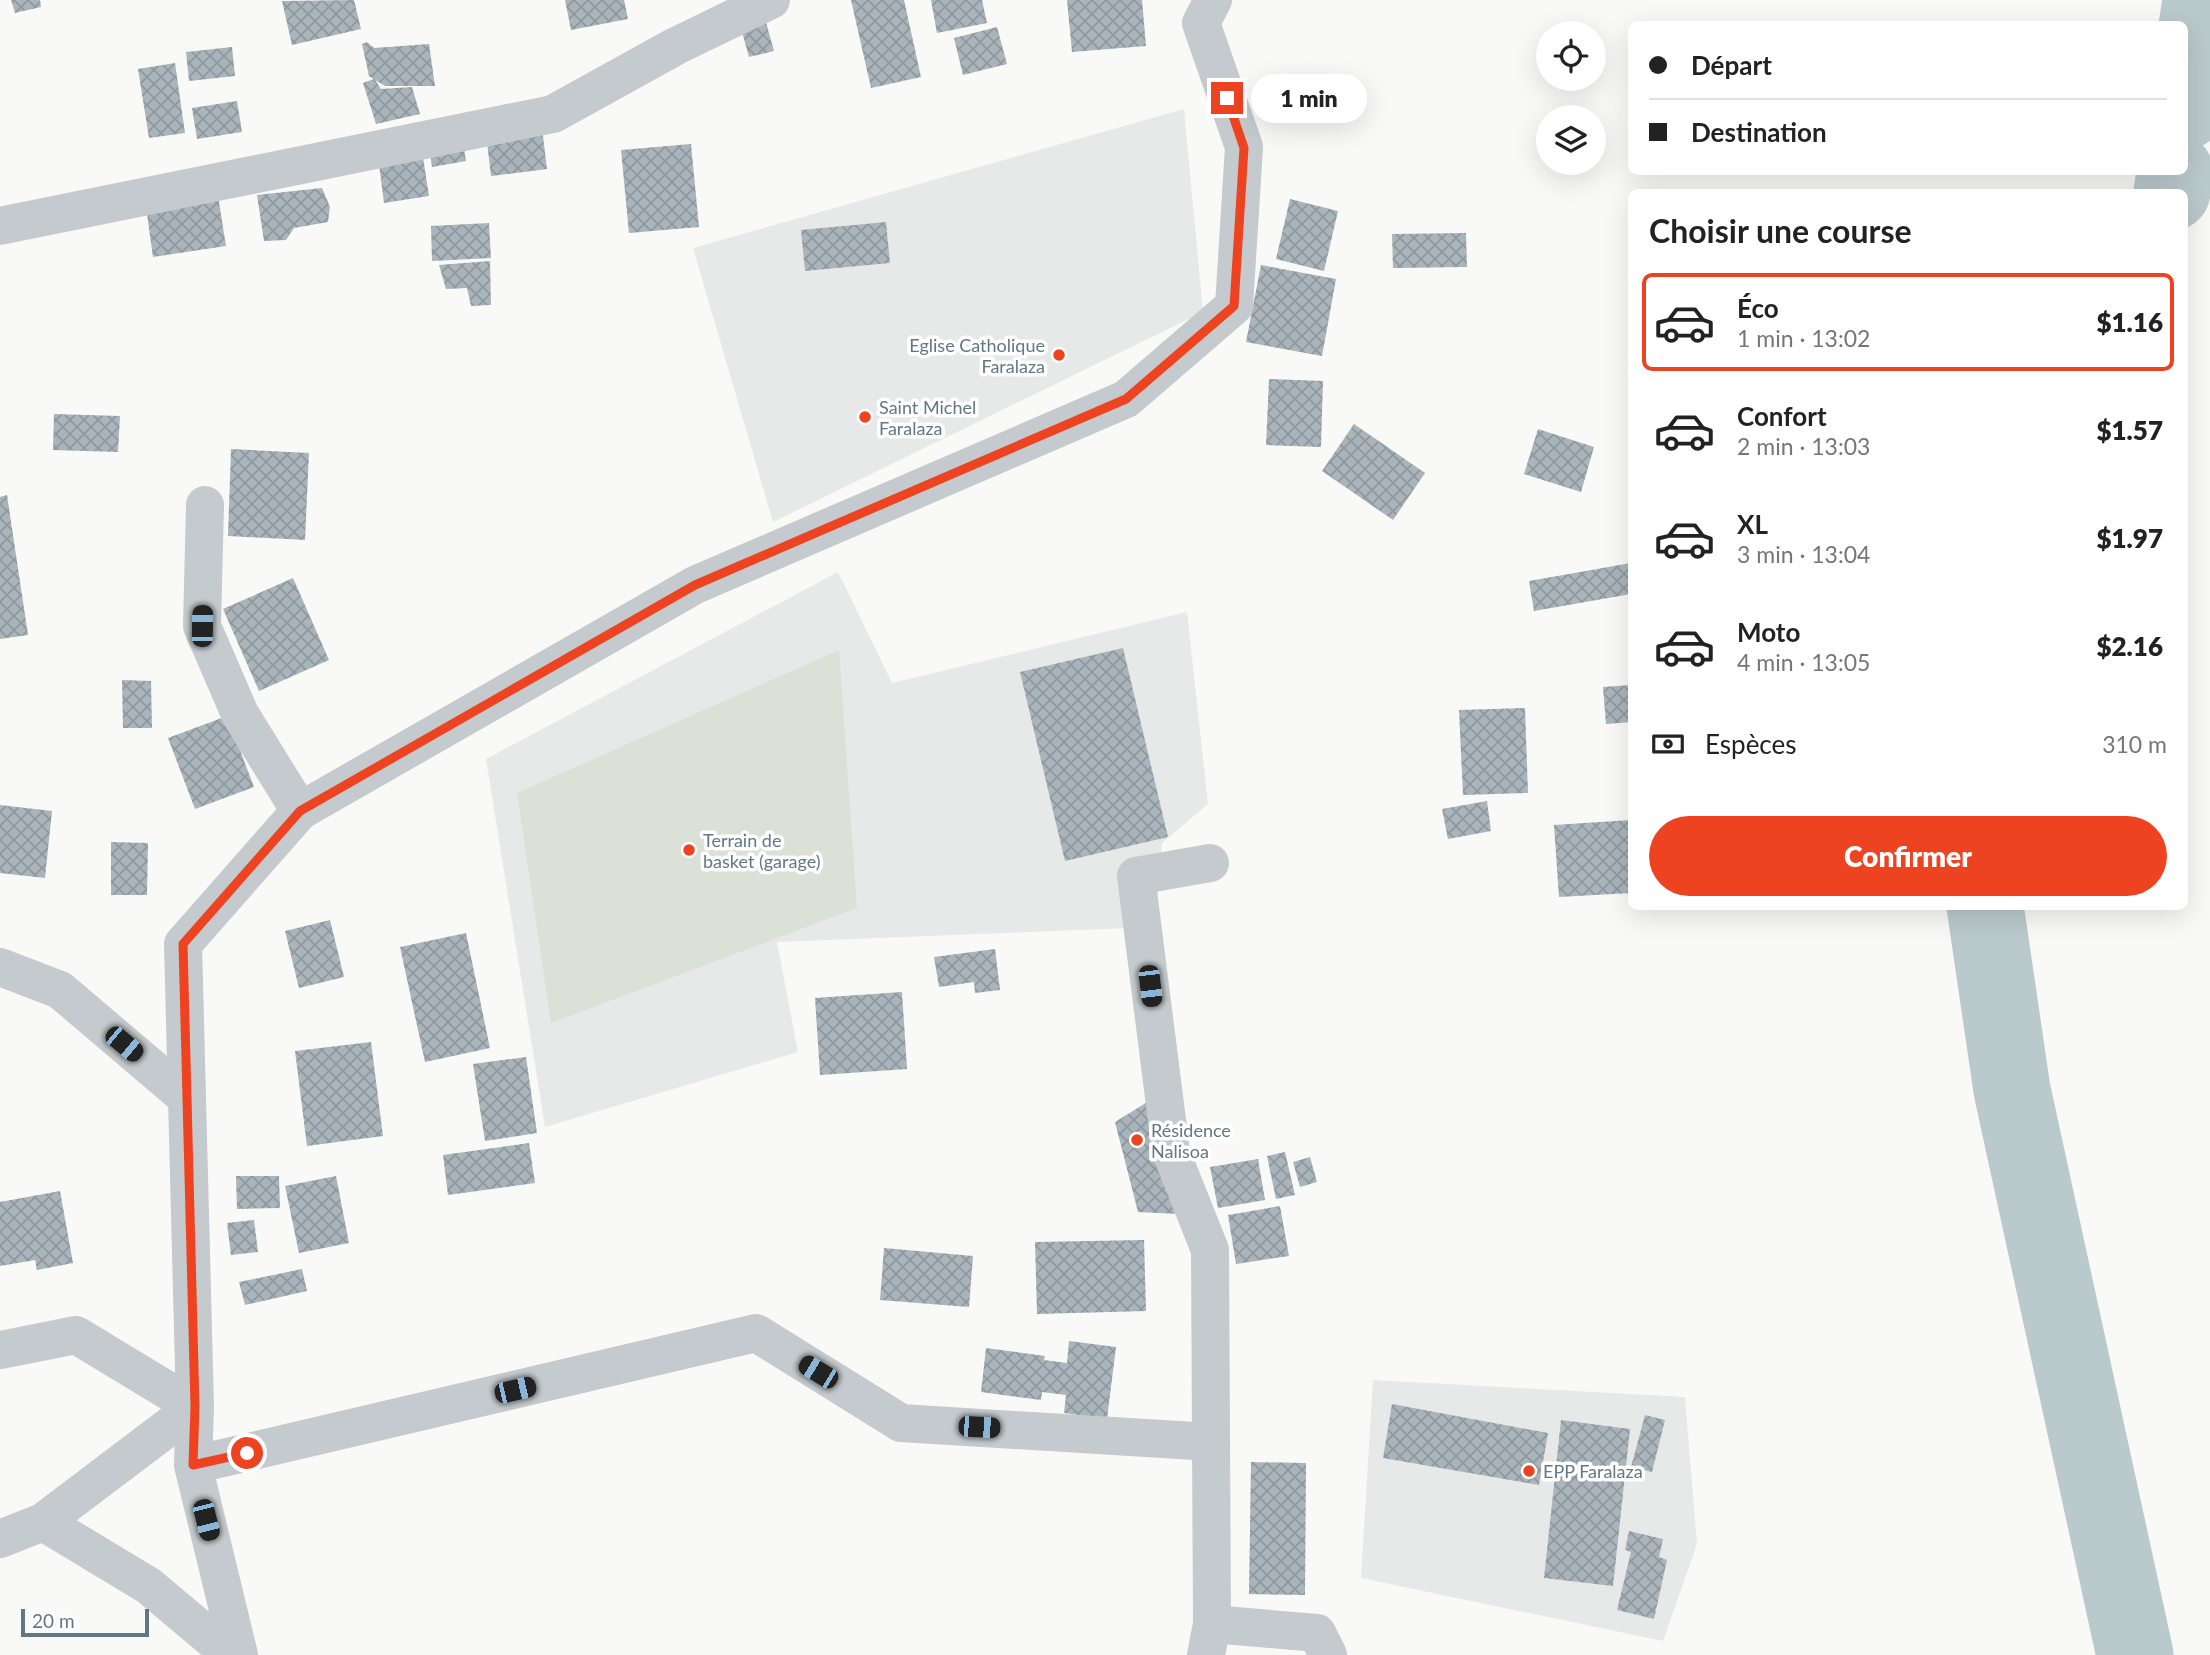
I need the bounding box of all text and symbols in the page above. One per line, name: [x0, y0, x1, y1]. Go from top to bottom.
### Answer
map controls: [1536, 21, 1606, 175]
button: locate: [1536, 21, 1606, 91]
text: Départ: [1691, 49, 1772, 81]
callout: 1 min: [1252, 74, 1367, 122]
route end: [1211, 82, 1243, 114]
text: 1 min: [1280, 84, 1338, 112]
button: layers: [1536, 105, 1606, 175]
text: Destination: [1691, 116, 1827, 148]
text: Choisir une course: [1649, 211, 1912, 250]
icon: car: [1653, 291, 1716, 354]
text: Éco: [1737, 292, 1779, 324]
text: $1.16: [2096, 306, 2163, 338]
text: 1 min · 13:02: [1737, 324, 1870, 352]
place label: Eglise Catholique Faralaza: [909, 334, 1045, 377]
marker: Eglise Catholique Faralaza: [1051, 347, 1067, 363]
place label: Saint Michel Faralaza: [879, 396, 976, 439]
icon: car: [1653, 399, 1716, 462]
text: Confort: [1737, 400, 1827, 432]
marker: Saint Michel Faralaza: [857, 409, 873, 425]
text: $1.57: [2096, 414, 2163, 446]
text: 2 min · 13:03: [1737, 432, 1870, 460]
icon: car: [1653, 507, 1716, 570]
text: XL: [1737, 508, 1768, 540]
text: $1.97: [2096, 522, 2163, 554]
text: 3 min · 13:04: [1737, 540, 1870, 568]
car: [192, 605, 213, 647]
icon: car: [1653, 615, 1716, 678]
text: Moto: [1737, 616, 1800, 648]
text: $2.16: [2096, 630, 2163, 662]
text: 4 min · 13:05: [1737, 648, 1870, 676]
icon: cash: [1649, 725, 1687, 763]
text: Espèces: [1705, 728, 1797, 760]
text: 310 m: [2102, 730, 2167, 758]
button: Confirmer: [1649, 816, 2167, 896]
place label: Terrain de basket (garage): [703, 829, 821, 872]
marker: Terrain de basket (garage): [681, 842, 697, 858]
car: [1138, 964, 1163, 1008]
car: [102, 1022, 147, 1066]
place label: Résidence Nalisoa: [1151, 1119, 1231, 1162]
marker: Résidence Nalisoa: [1129, 1132, 1145, 1148]
car: [795, 1352, 842, 1392]
car: [493, 1375, 538, 1405]
car: [958, 1415, 1001, 1439]
route start: [231, 1437, 263, 1469]
place label: EPP Faralaza: [1543, 1460, 1643, 1482]
marker: EPP Faralaza: [1521, 1463, 1537, 1479]
car: [191, 1497, 222, 1543]
scale bar: [21, 1606, 149, 1638]
text: 20 m: [32, 1609, 75, 1632]

